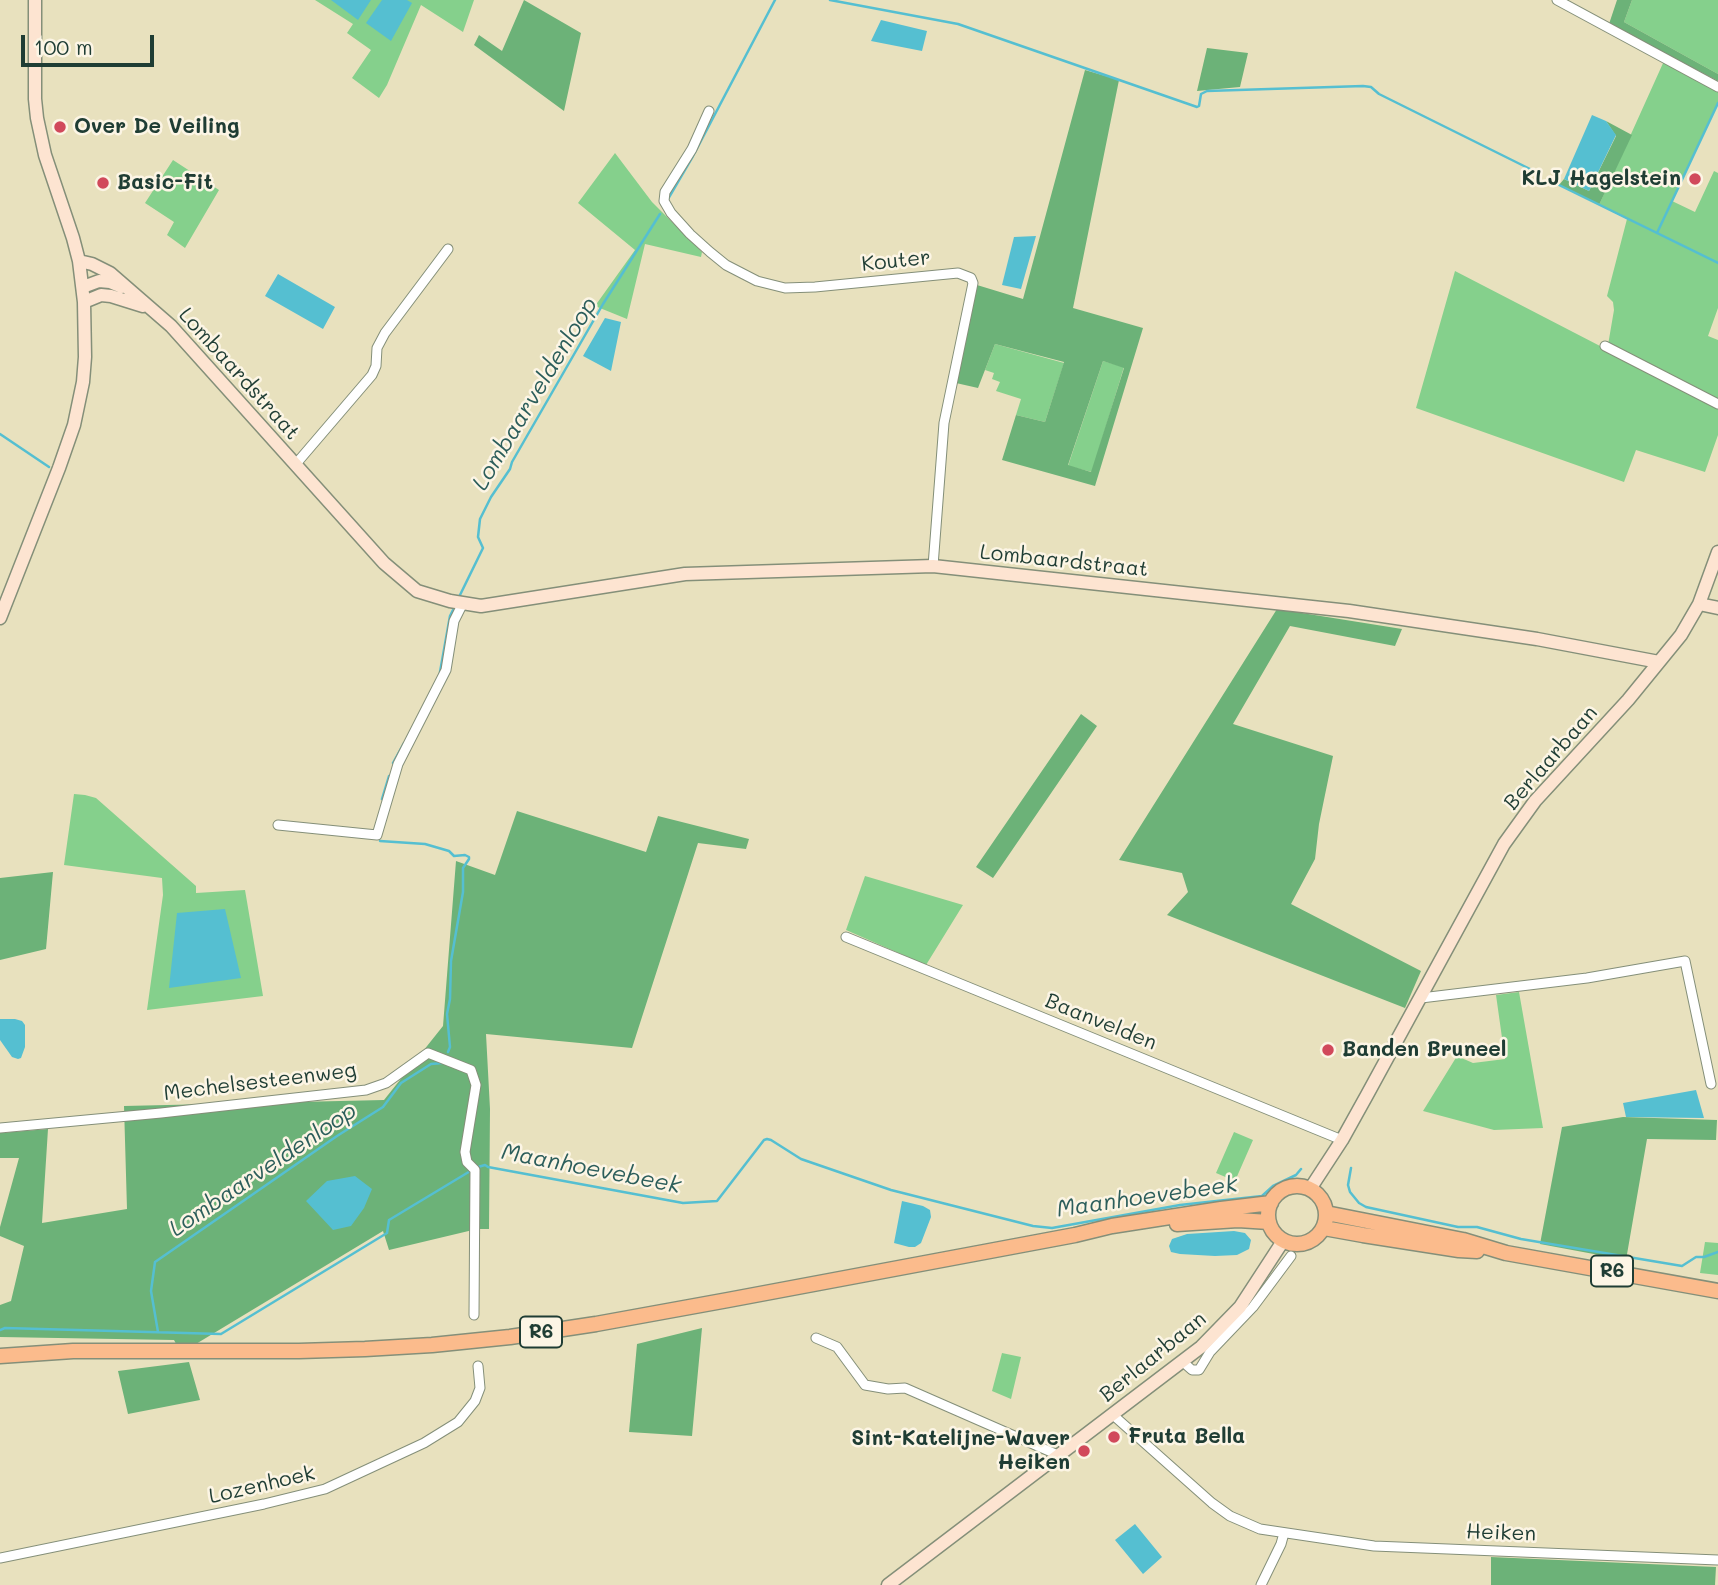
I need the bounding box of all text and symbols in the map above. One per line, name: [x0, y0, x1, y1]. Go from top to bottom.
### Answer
scale bar: [24, 21, 158, 65]
text: 100 m: [34, 33, 93, 60]
place label: Over De Veiling: [74, 114, 239, 140]
marker: Over De Veiling: [52, 119, 68, 135]
place label: KLJ Hagelstein: [1522, 166, 1681, 192]
place label: Basic-Fit: [117, 170, 213, 196]
marker: KLJ Hagelstein: [1687, 171, 1703, 187]
marker: Basic-Fit: [95, 175, 111, 191]
street label: Kouter: [860, 245, 932, 277]
water label: Lombaarveldenloop: [467, 293, 603, 495]
street label: Lombaardstraat: [173, 303, 305, 445]
street label: Lombaardstraat: [979, 540, 1149, 582]
street label: Berlaarbaan: [1499, 701, 1603, 815]
street label: Baanvelden: [1041, 988, 1161, 1056]
place label: Banden Bruneel: [1342, 1037, 1506, 1063]
marker: Banden Bruneel: [1320, 1042, 1336, 1058]
street label: Mechelsesteenweg: [162, 1058, 358, 1106]
water label: Lombaarveldenloop: [164, 1097, 362, 1243]
water label: Maanhoevebeek: [499, 1138, 683, 1200]
water label: Maanhoevebeek: [1055, 1171, 1239, 1223]
road number: R6: [1591, 1256, 1633, 1287]
street label: Berlaarbaan: [1095, 1306, 1211, 1408]
road number: R6: [520, 1316, 562, 1348]
place label: Fruta Bella: [1128, 1424, 1245, 1450]
place label: Sint-Katelijne-Waver Heiken: [851, 1426, 1070, 1476]
marker: Fruta Bella: [1106, 1429, 1122, 1445]
marker: Sint-Katelijne-Waver Heiken: [1076, 1443, 1092, 1459]
street label: Lozenhoek: [206, 1461, 318, 1509]
street label: Heiken: [1465, 1519, 1537, 1547]

